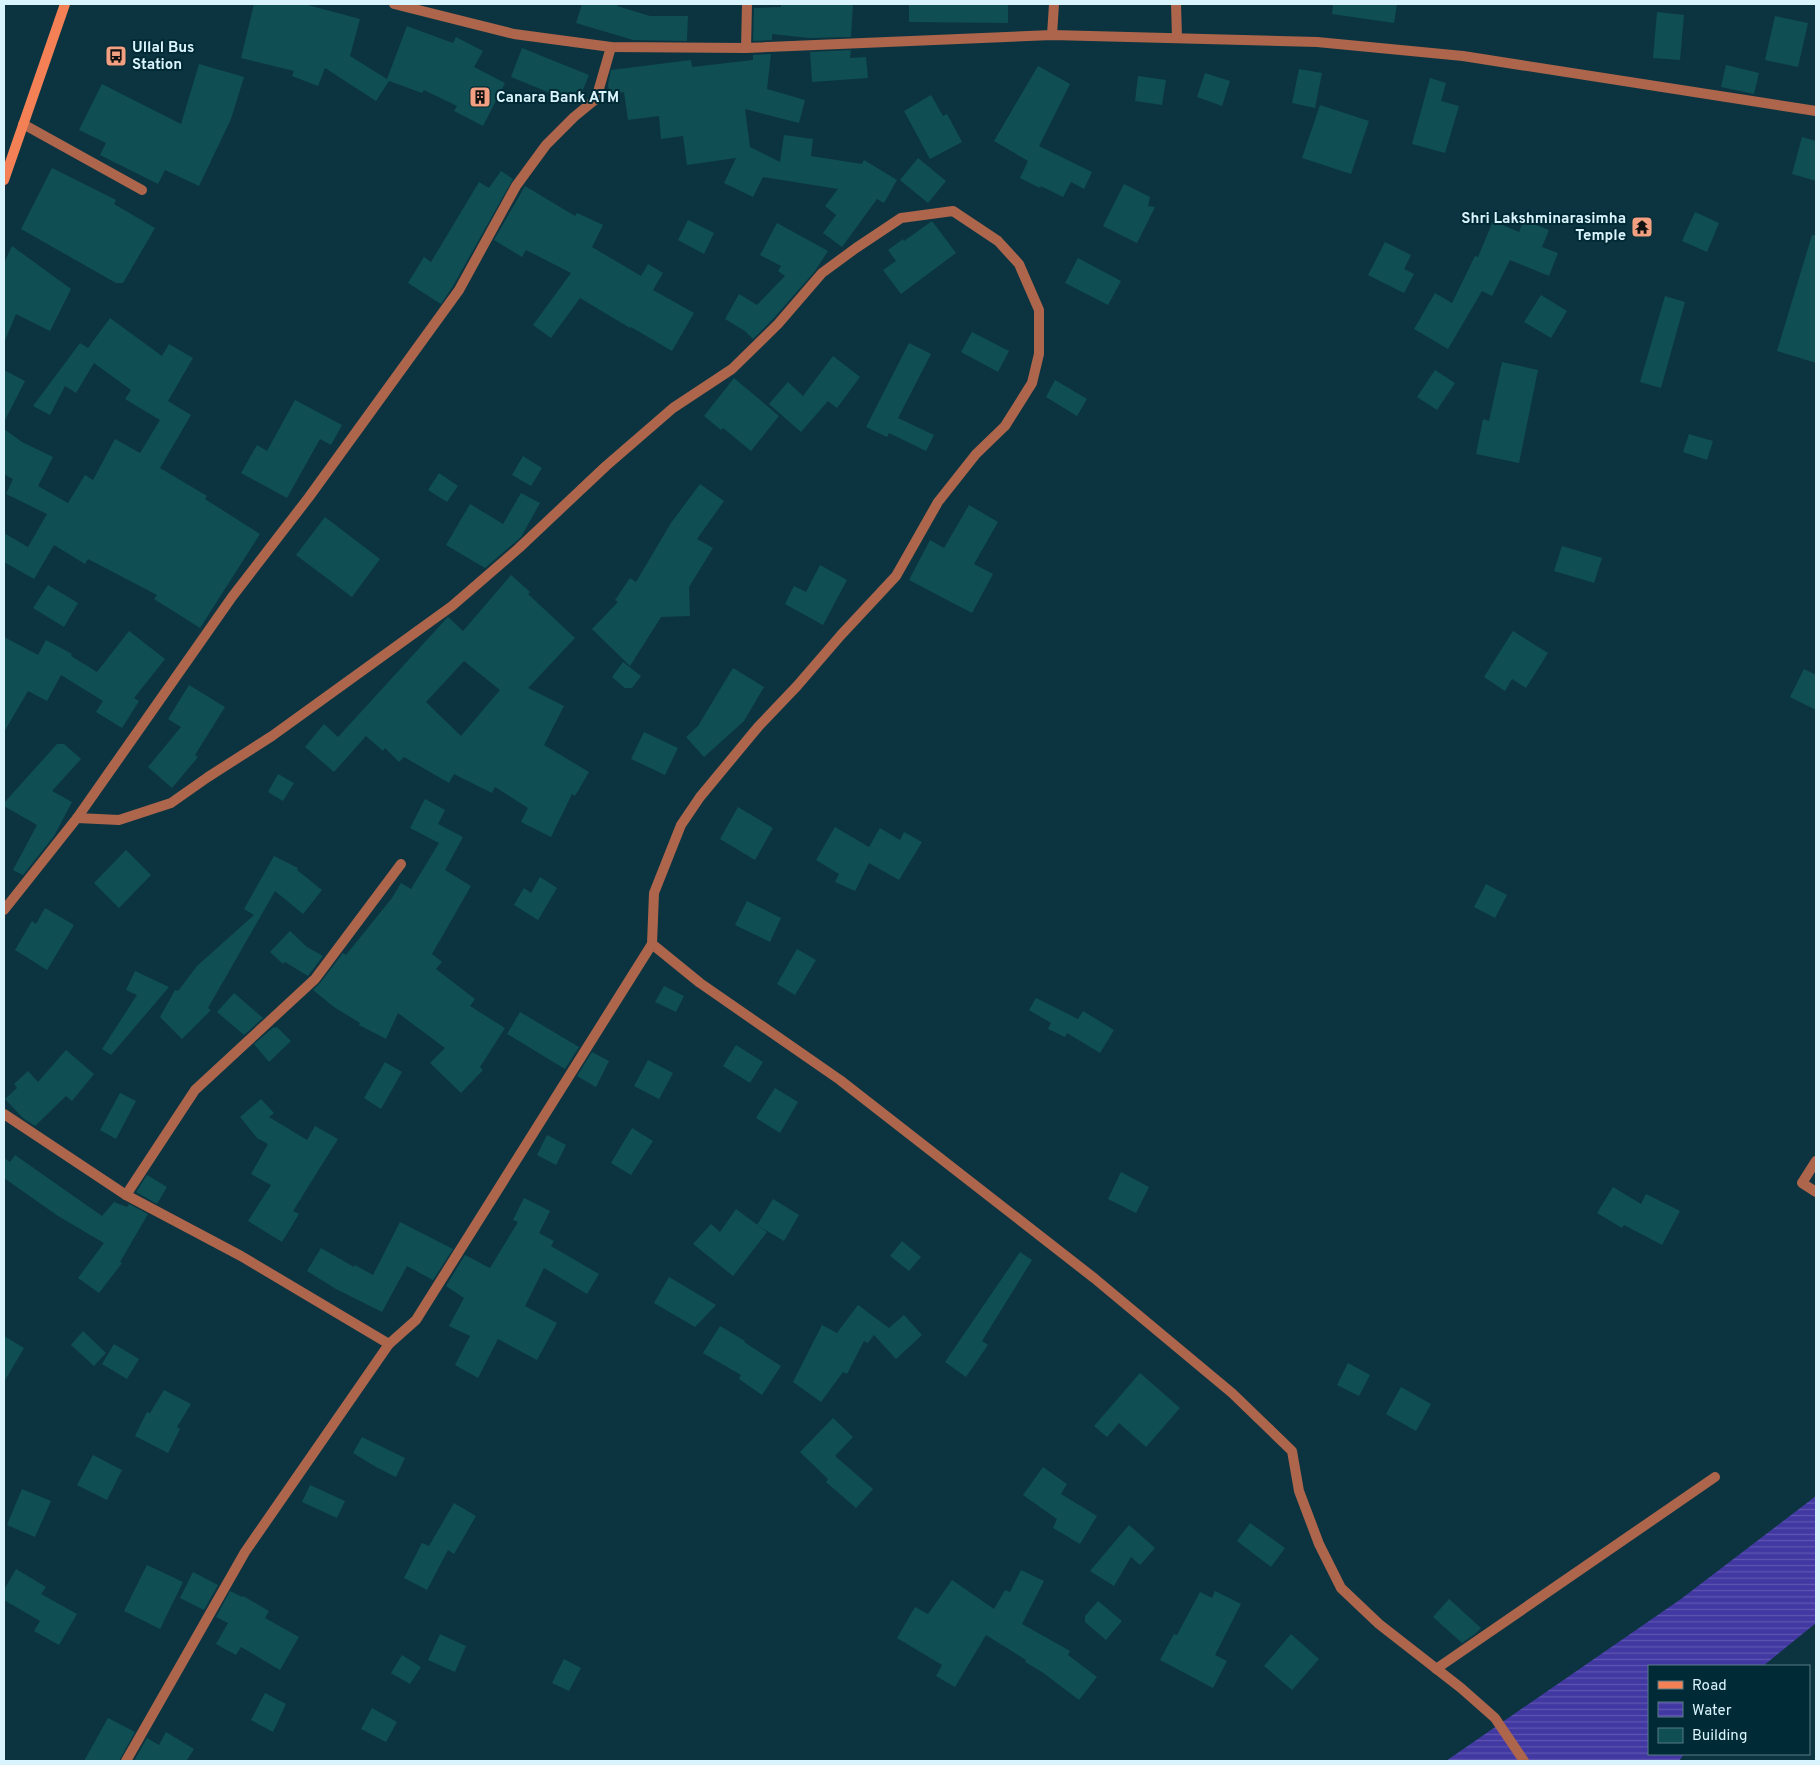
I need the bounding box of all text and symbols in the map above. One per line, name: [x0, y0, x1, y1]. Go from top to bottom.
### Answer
place label: Ullal Bus Station: [132, 39, 195, 75]
bus stop icon: Ullal Bus Station: [104, 44, 128, 68]
building icon: Canara Bank ATM: [468, 85, 492, 109]
place label: Canara Bank ATM: [496, 89, 619, 108]
place label: Shri Lakshminarasimha Temple: [1461, 210, 1626, 246]
temple icon: Shri Lakshminarasimha Temple: [1630, 215, 1654, 239]
legend: [1648, 1665, 1810, 1755]
text: Road: [1692, 1677, 1727, 1696]
text: Water: [1692, 1702, 1732, 1721]
text: Building: [1692, 1727, 1747, 1746]

